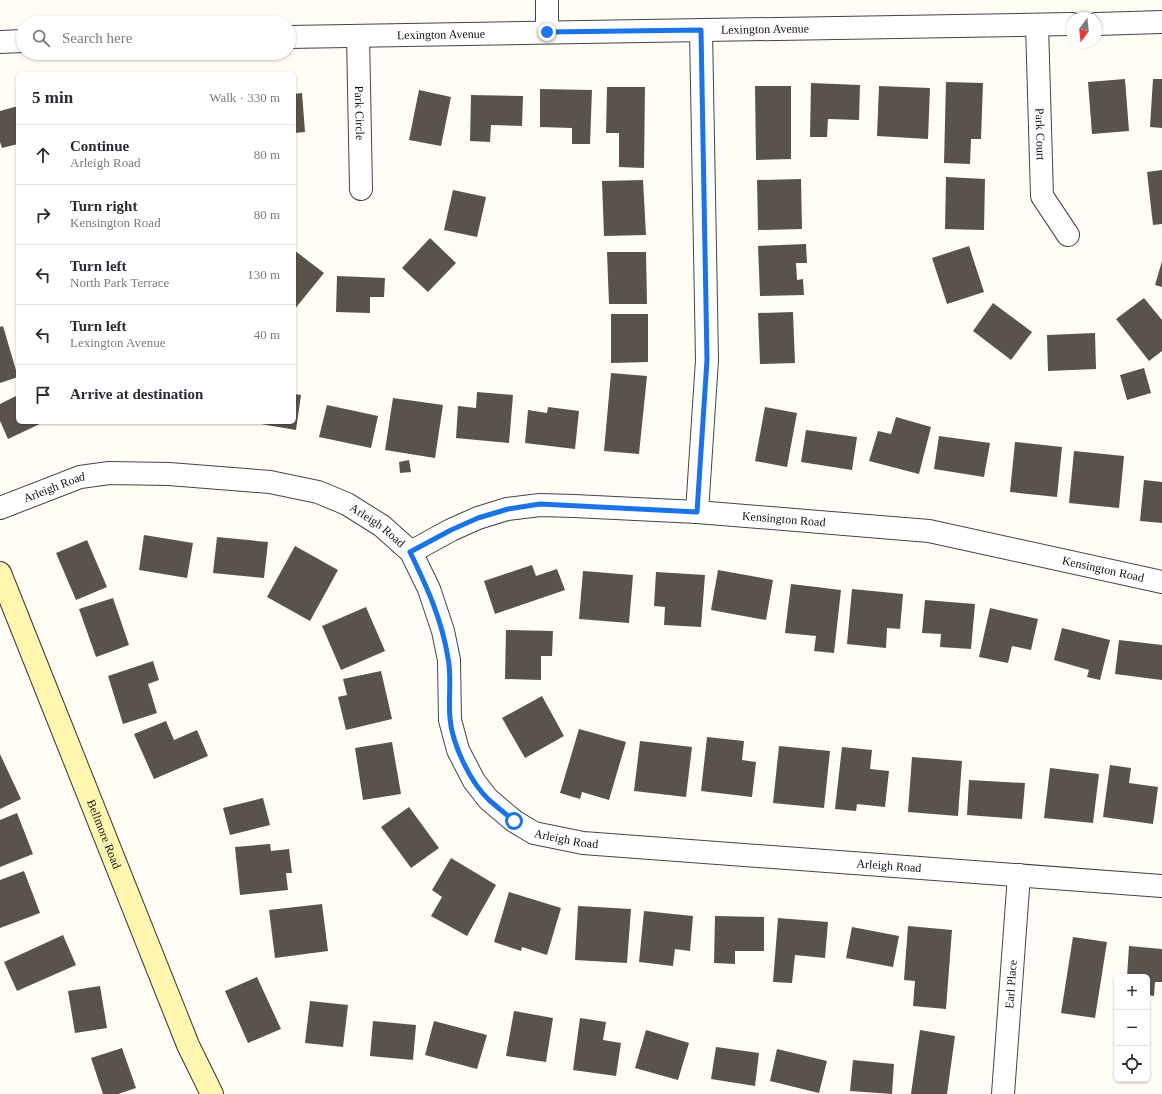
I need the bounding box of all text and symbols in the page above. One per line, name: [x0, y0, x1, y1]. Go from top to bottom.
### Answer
north arrow: [1066, 12, 1102, 48]
search box: [16, 16, 296, 60]
street label: Lexington Avenue: [721, 21, 809, 37]
route end: [538, 23, 556, 41]
icon: search: [30, 27, 52, 49]
street label: Lexington Avenue: [397, 27, 485, 42]
text: Search here: [62, 30, 132, 46]
street label: Park Circle: [352, 86, 367, 140]
text: 5 min: [32, 88, 73, 107]
text: Walk · 330 m: [209, 90, 280, 105]
street label: Park Court: [1032, 108, 1048, 161]
text: Continue: [70, 138, 129, 154]
icon: ahead: [32, 144, 54, 166]
text: 80 m: [254, 147, 280, 162]
text: Arleigh Road: [70, 155, 140, 170]
text: Turn right: [70, 198, 137, 214]
icon: right: [32, 204, 54, 226]
text: 80 m: [254, 207, 280, 222]
text: Kensington Road: [70, 215, 161, 230]
text: Turn left: [70, 258, 127, 274]
icon: left: [32, 264, 54, 286]
text: 130 m: [247, 267, 280, 282]
text: North Park Terrace: [70, 275, 169, 290]
text: Turn left: [70, 318, 127, 334]
icon: left: [32, 324, 54, 346]
text: 40 m: [254, 327, 280, 342]
text: Lexington Avenue: [70, 335, 165, 350]
icon: arrive: [32, 384, 54, 406]
text: Arrive at destination: [70, 386, 203, 402]
street label: Arleigh Road: [21, 469, 86, 505]
street label: Arleigh Road: [347, 501, 408, 550]
street label: Kensington Road: [741, 509, 826, 529]
street label: Kensington Road: [1061, 553, 1146, 585]
street label: Bellmore Road: [84, 798, 124, 871]
route start: [505, 812, 523, 830]
street label: Arleigh Road: [533, 826, 599, 851]
street label: Arleigh Road: [856, 856, 922, 875]
street label: Earl Place: [1002, 959, 1020, 1009]
map controls: [1114, 974, 1150, 1082]
button: +: [1114, 974, 1150, 1010]
button: −: [1114, 1010, 1150, 1046]
button: locate: [1114, 1046, 1150, 1082]

